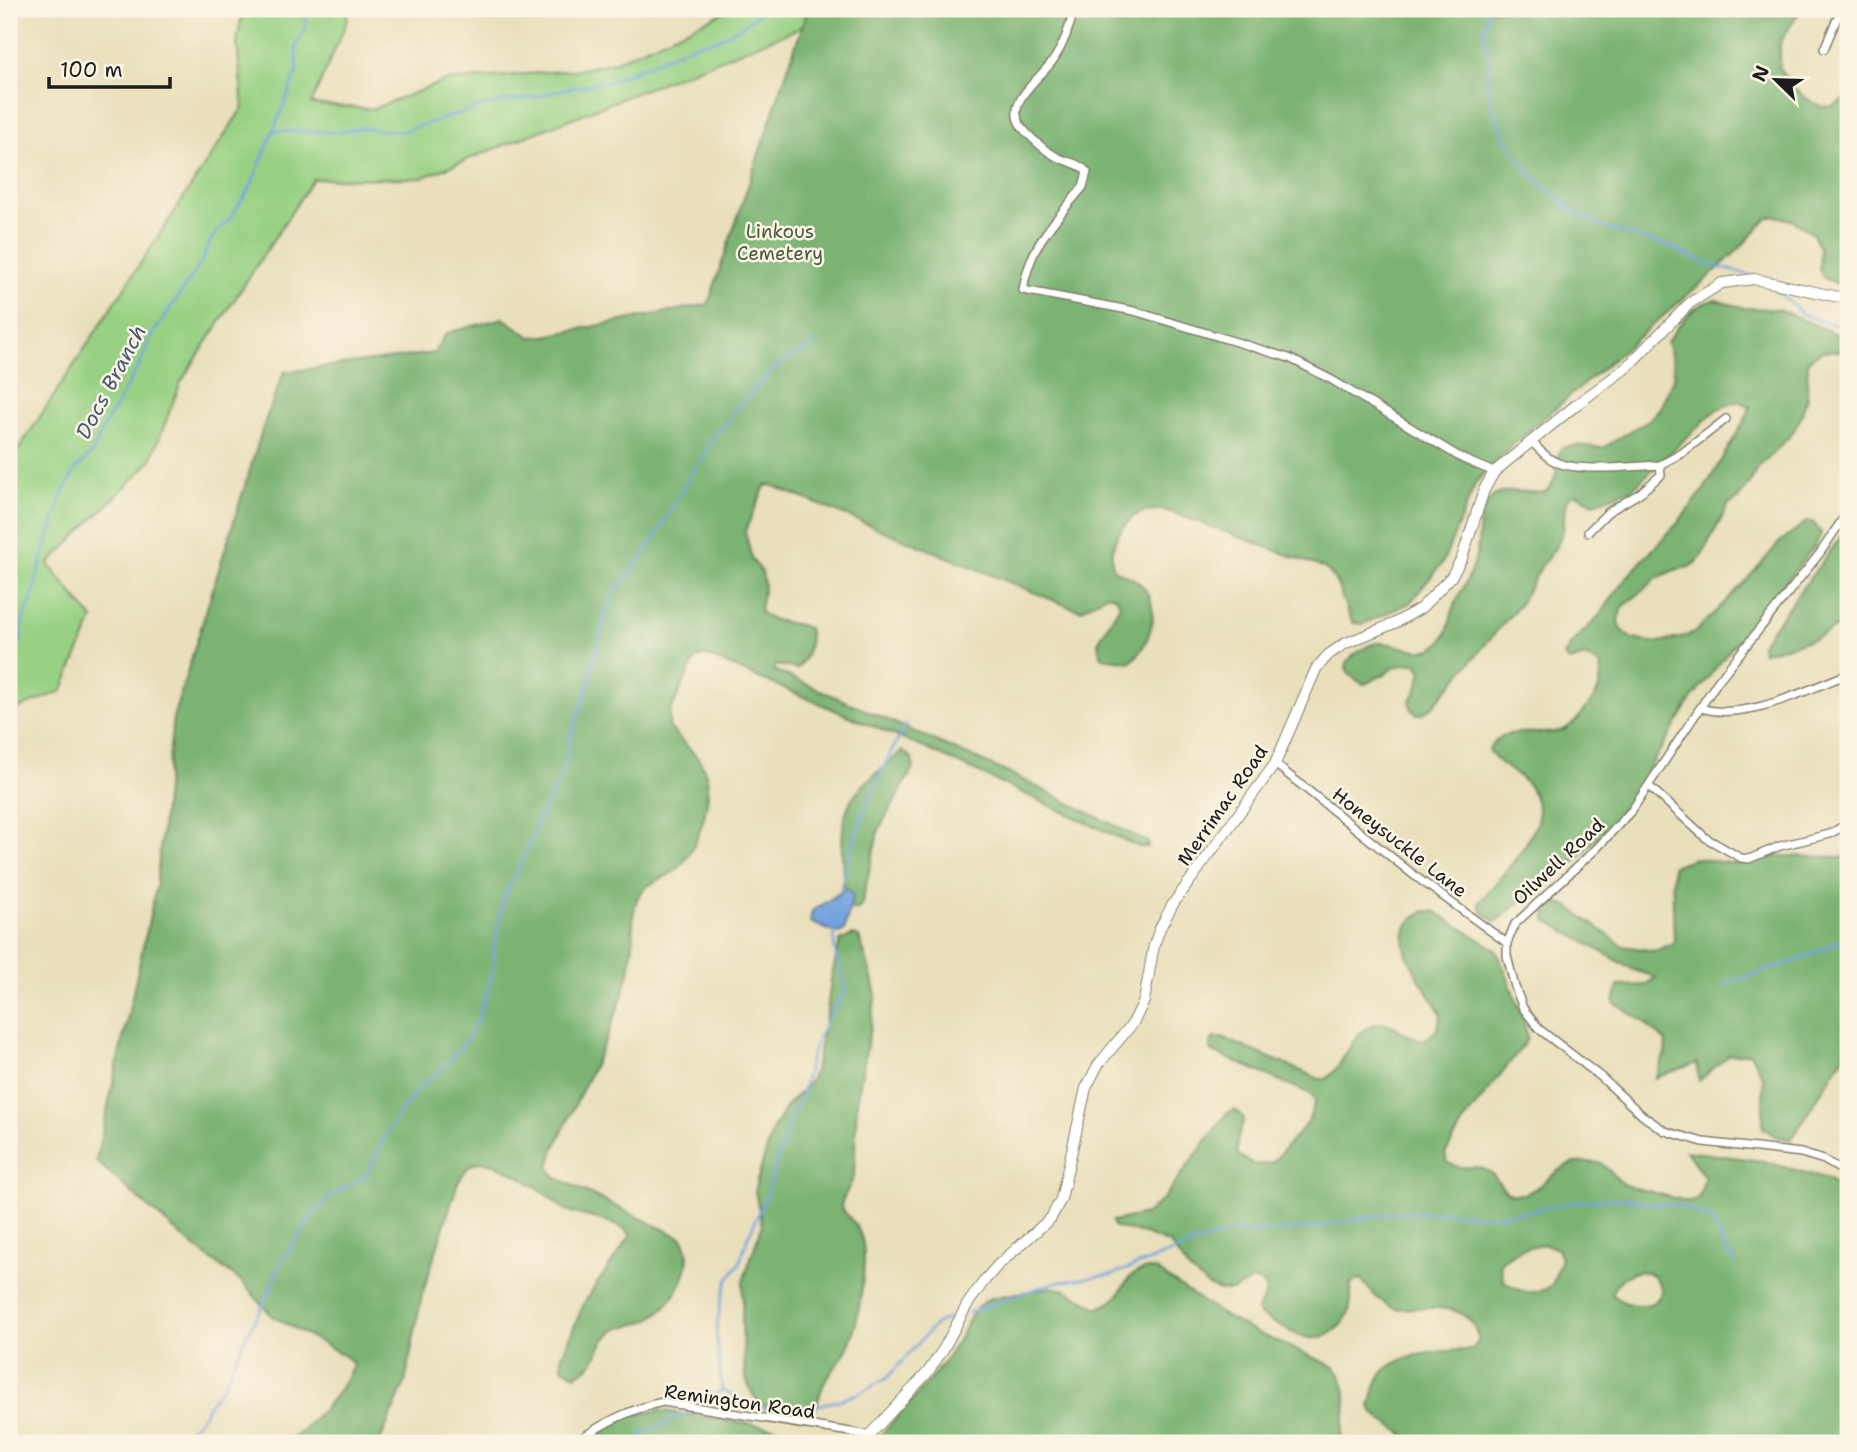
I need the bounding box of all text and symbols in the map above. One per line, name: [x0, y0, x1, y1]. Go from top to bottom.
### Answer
scale bar: [49, 46, 170, 90]
north arrow: [1742, 46, 1812, 116]
text: 100 m: [60, 56, 123, 84]
text: N: [1746, 62, 1775, 85]
park label: Linkous Cemetery: [737, 219, 823, 266]
water label: Docs Branch: [69, 320, 153, 444]
street label: Merrimac Road: [1171, 740, 1273, 871]
street label: Honeysuckle Lane: [1327, 782, 1472, 903]
street label: Oilwell Road: [1507, 812, 1610, 910]
street label: Remington Road: [663, 1379, 817, 1424]

